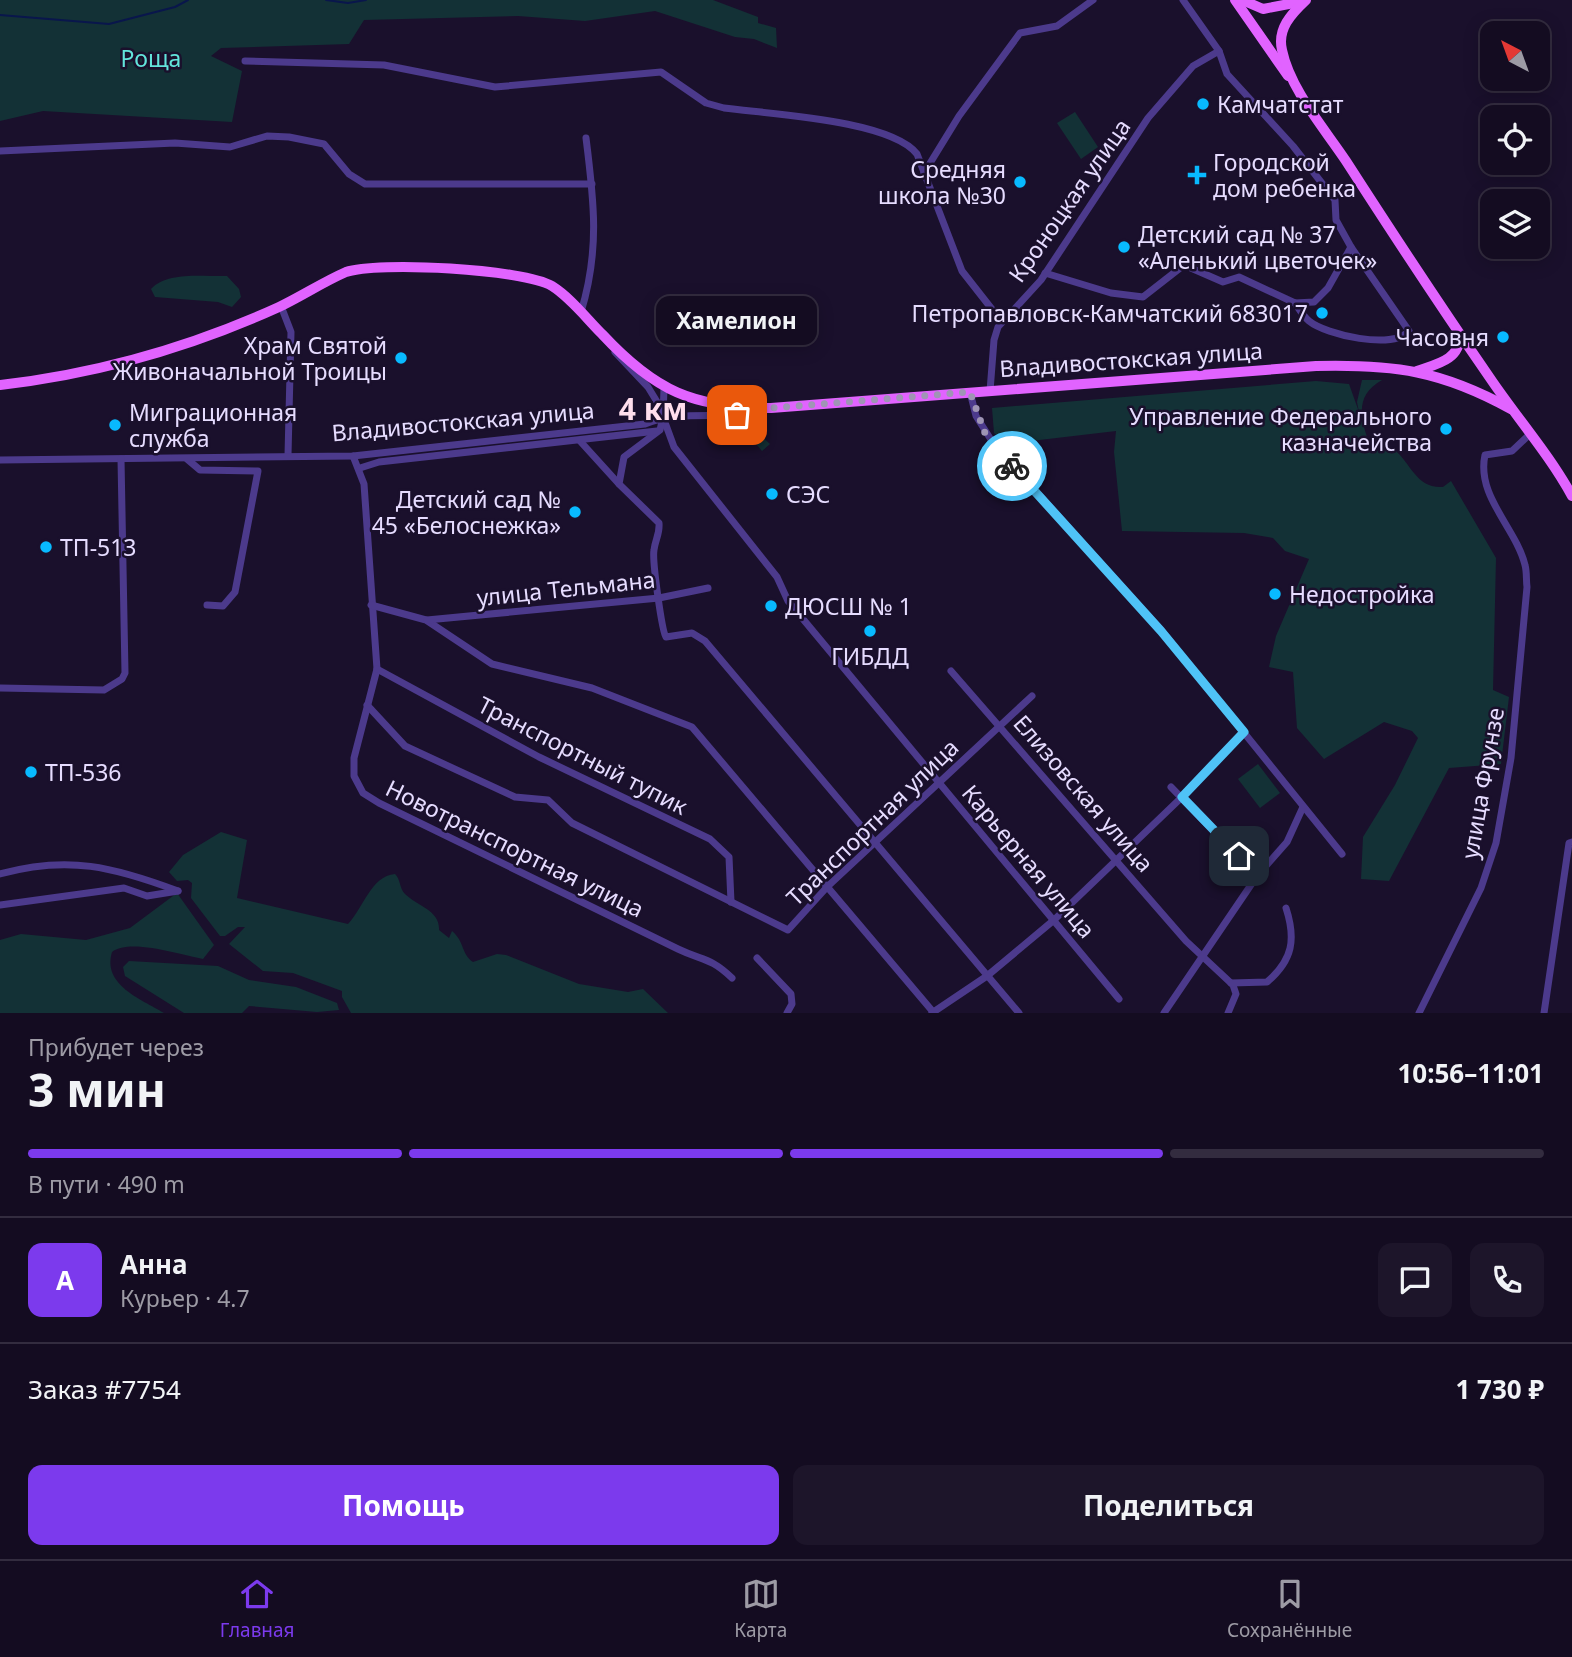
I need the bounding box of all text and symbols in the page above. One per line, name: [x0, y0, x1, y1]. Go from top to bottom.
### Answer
north arrow: [1480, 21, 1550, 91]
map controls: [1480, 21, 1550, 259]
park label: Роща: [121, 42, 181, 74]
place label: Камчатстат: [1217, 88, 1344, 120]
marker: Камчатстат: [1195, 96, 1211, 112]
button: locate: [1480, 105, 1550, 175]
street label: Кроноцкая улица: [1001, 112, 1137, 288]
place label: Городской дом ребенка: [1213, 146, 1356, 204]
place label: Средняя школа №30: [878, 153, 1006, 211]
marker: Городской дом ребенка: [1187, 165, 1207, 185]
marker: Средняя школа №30: [1012, 174, 1028, 190]
button: layers: [1480, 189, 1550, 259]
place label: Детский сад № 37 «Аленький цветочек»: [1138, 218, 1377, 276]
marker: Детский сад № 37 «Аленький цветочек»: [1116, 239, 1132, 255]
callout: Хамелион: [656, 296, 818, 345]
place label: Петропавловск-Камчатский 683017: [912, 297, 1308, 329]
text: Хамелион: [676, 304, 797, 336]
marker: Петропавловск-Камчатский 683017: [1314, 305, 1330, 321]
place label: Часовня: [1396, 321, 1489, 353]
place label: Храм Святой Живоначальной Троицы: [112, 329, 387, 387]
marker: Часовня: [1495, 329, 1511, 345]
street label: Владивостокская улица: [998, 334, 1264, 384]
marker: Храм Святой Живоначальной Троицы: [393, 350, 409, 366]
pin: [707, 385, 767, 445]
district label: 4 км: [619, 388, 687, 429]
street label: Владивостокская улица: [330, 394, 596, 448]
place label: Миграционная служба: [129, 396, 297, 454]
icon: bag: [718, 396, 756, 434]
place label: Управление Федерального казначейства: [1129, 400, 1432, 458]
marker: Миграционная служба: [107, 417, 123, 433]
marker: Управление Федерального казначейства: [1438, 421, 1454, 437]
courier: [977, 431, 1047, 501]
icon: bike: [993, 447, 1031, 485]
place label: СЭС: [786, 478, 830, 510]
place label: Детский сад № 45 «Белоснежка»: [372, 483, 561, 541]
marker: СЭС: [764, 486, 780, 502]
marker: Детский сад № 45 «Белоснежка»: [567, 504, 583, 520]
place label: ТП-513: [60, 531, 137, 563]
marker: ТП-513: [38, 539, 54, 555]
street label: улица Тельмана: [475, 563, 657, 613]
place label: Недостройка: [1289, 578, 1435, 610]
marker: Недостройка: [1267, 586, 1283, 602]
place label: ДЮСШ № 1: [785, 590, 912, 622]
marker: ДЮСШ № 1: [763, 598, 779, 614]
marker: ГИБДД: [862, 623, 878, 639]
place label: ГИБДД: [831, 640, 909, 672]
street label: Транспортный тупик: [473, 688, 694, 822]
street label: улица Фрунзе: [1453, 705, 1511, 861]
street label: Елизовская улица: [1007, 707, 1161, 879]
street label: Транспортная улица: [779, 731, 965, 913]
place label: ТП-536: [45, 756, 122, 788]
marker: ТП-536: [23, 764, 39, 780]
street label: Новотранспортная улица: [381, 771, 649, 925]
street label: Карьерная улица: [955, 777, 1103, 945]
pin: [1209, 826, 1269, 886]
icon: home: [1220, 837, 1258, 875]
text: Прибудет через: [28, 1031, 204, 1063]
text: 10:56–11:01: [1397, 1055, 1544, 1091]
text: 3 мин: [28, 1058, 166, 1120]
text: В пути · 490 m: [28, 1168, 185, 1200]
button: chat: [1378, 1243, 1452, 1317]
button: phone: [1470, 1243, 1544, 1317]
text: Анна: [120, 1246, 188, 1282]
text: А: [56, 1262, 74, 1298]
text: Курьер · 4.7: [120, 1282, 250, 1314]
text: Заказ #7754: [28, 1371, 181, 1407]
text: 1 730 ₽: [1455, 1371, 1544, 1407]
button: Помощь: [28, 1465, 779, 1545]
button: Поделиться: [793, 1465, 1544, 1545]
tab: Главная: [220, 1575, 295, 1643]
tab: Карта: [734, 1575, 787, 1643]
tab: Сохранённые: [1227, 1575, 1352, 1643]

